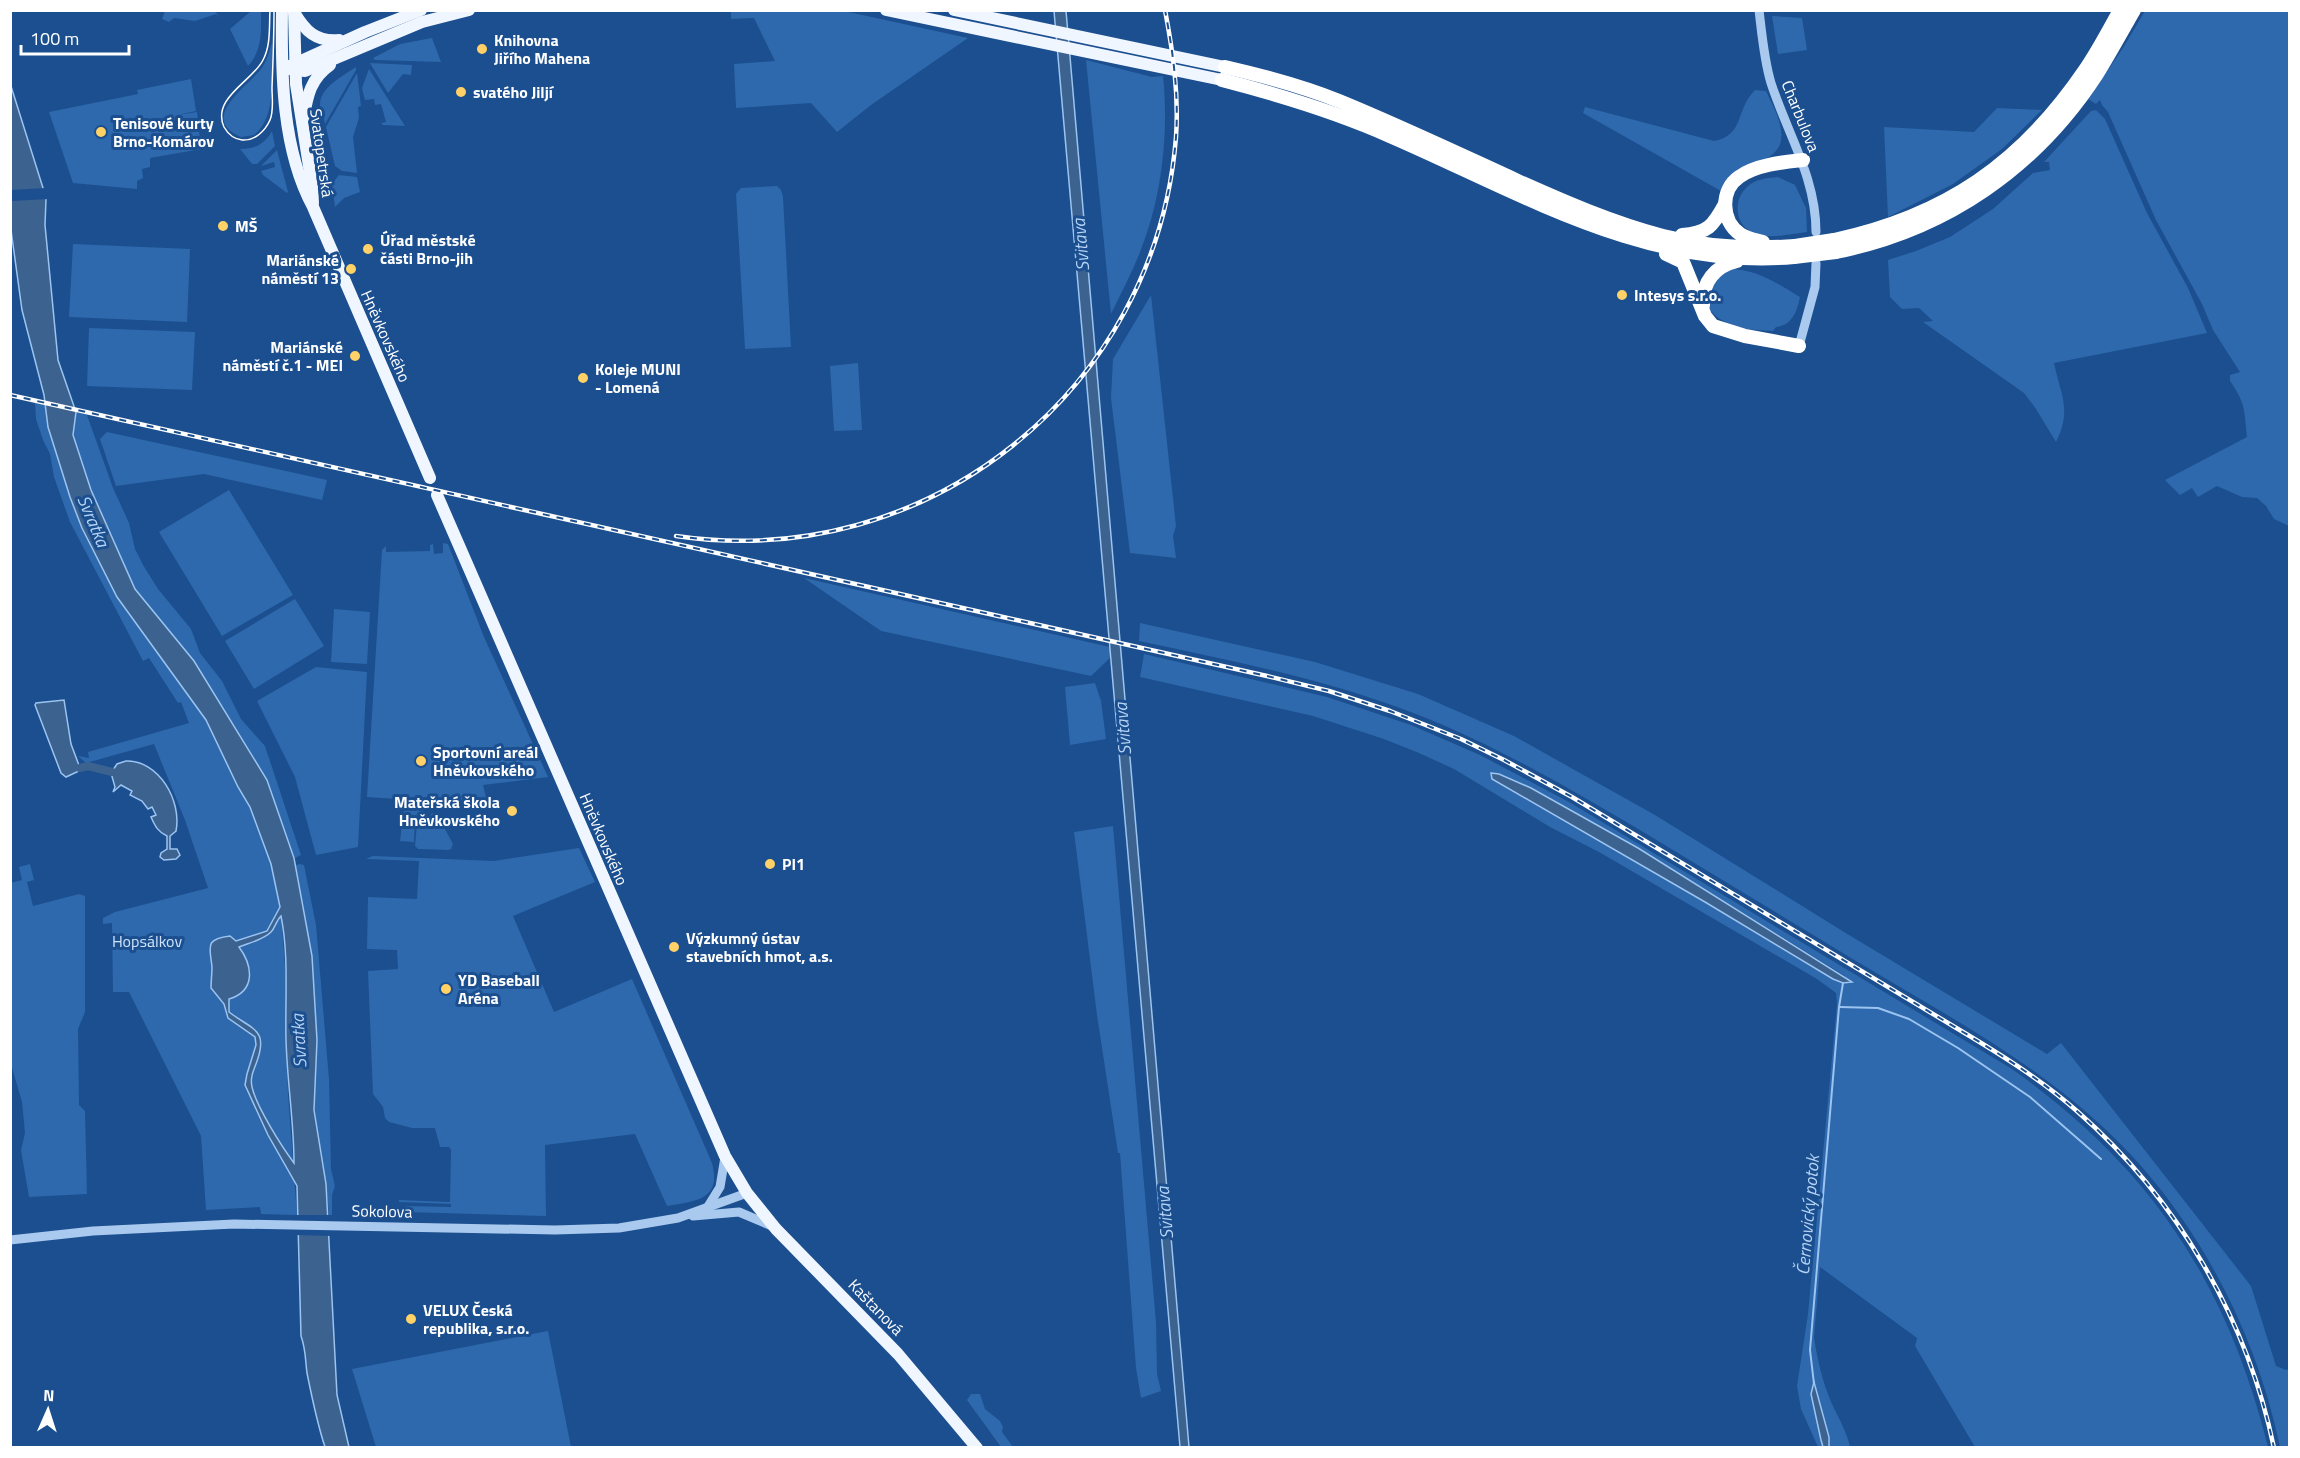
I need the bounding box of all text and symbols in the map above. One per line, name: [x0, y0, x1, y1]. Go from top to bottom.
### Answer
scale bar: [21, 18, 129, 56]
text: 100 m: [30, 25, 79, 52]
place label: Knihovna Jiřího Mahena: [494, 28, 590, 70]
marker: Knihovna Jiřího Mahena: [475, 42, 489, 56]
street label: Charbulova: [1776, 77, 1826, 155]
place label: svatého Jiljí: [473, 80, 555, 104]
marker: svatého Jiljí: [454, 85, 468, 99]
street label: Svatopetrská: [304, 107, 340, 199]
place label: Tenisové kurty Brno-Komárov: [113, 111, 214, 153]
marker: Tenisové kurty Brno-Komárov: [94, 125, 108, 139]
place label: MŠ: [235, 214, 258, 238]
water label: Svitava: [1065, 217, 1096, 272]
marker: MŠ: [216, 219, 230, 233]
place label: Úřad městské části Brno-jih: [380, 228, 476, 270]
marker: Úřad městské části Brno-jih: [361, 242, 375, 256]
place label: Mariánské náměstí 13: [261, 248, 339, 290]
marker: Mariánské náměstí 13: [344, 262, 358, 276]
place label: Intesys s.r.o.: [1634, 283, 1721, 307]
street label: Hněvkovského: [355, 286, 417, 386]
marker: Intesys s.r.o.: [1615, 288, 1629, 302]
place label: Mariánské náměstí č.1 - MEI: [222, 335, 343, 377]
marker: Mariánské náměstí č.1 - MEI: [348, 349, 362, 363]
place label: Koleje MUNI - Lomená: [595, 357, 681, 399]
marker: Koleje MUNI - Lomená: [576, 371, 590, 385]
water label: Svratka: [70, 491, 117, 552]
water label: Svitava: [1107, 701, 1138, 756]
place label: Sportovní areál Hněvkovského: [433, 740, 538, 782]
marker: Sportovní areál Hněvkovského: [414, 754, 428, 768]
street label: Hněvkovského: [574, 789, 634, 889]
place label: Mateřská škola Hněvkovského: [394, 790, 500, 832]
marker: Mateřská škola Hněvkovského: [505, 804, 519, 818]
place label: PI1: [782, 852, 805, 876]
marker: PI1: [763, 857, 777, 871]
place label: Výzkumný ústav stavebních hmot, a.s.: [686, 926, 833, 968]
park label: Hopsálkov: [112, 929, 182, 953]
marker: Výzkumný ústav stavebních hmot, a.s.: [667, 940, 681, 954]
place label: YD Baseball Aréna: [458, 968, 540, 1010]
marker: YD Baseball Aréna: [439, 982, 453, 996]
water label: Svratka: [284, 1012, 313, 1069]
water label: Černovický potok: [1789, 1152, 1826, 1276]
water label: Svitava: [1149, 1185, 1180, 1240]
street label: Sokolova: [351, 1198, 413, 1224]
street label: Kaštanová: [843, 1273, 909, 1341]
place label: VELUX Česká republika, s.r.o.: [423, 1298, 529, 1340]
marker: VELUX Česká republika, s.r.o.: [404, 1312, 418, 1326]
north arrow: [18, 1380, 78, 1440]
text: N: [43, 1383, 55, 1407]

